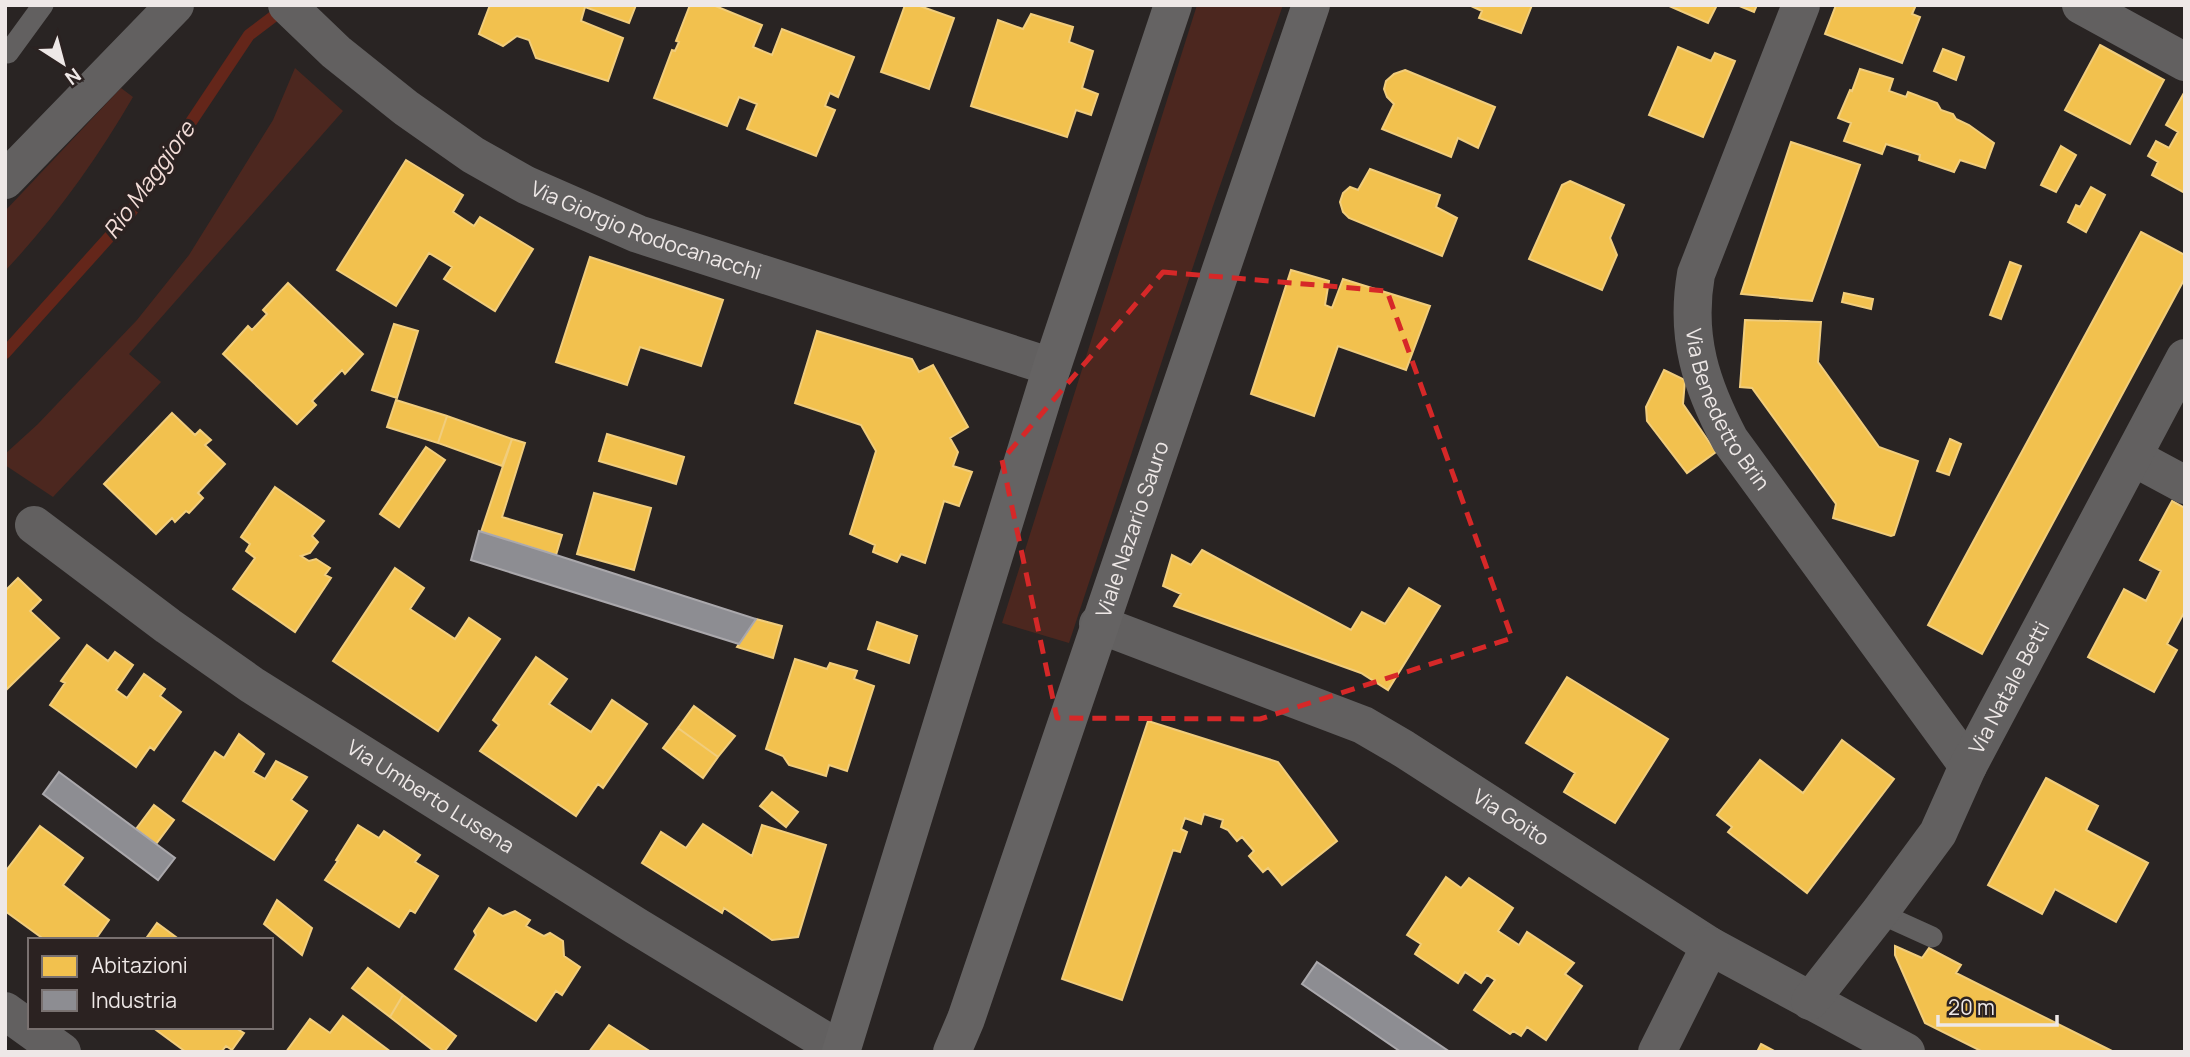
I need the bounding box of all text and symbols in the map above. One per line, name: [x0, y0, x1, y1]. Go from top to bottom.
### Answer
north arrow: [28, 28, 98, 98]
text: N: [60, 62, 86, 91]
water label: Rio Maggiore: [95, 113, 203, 245]
street label: Via Giorgio Rodocanacchi: [527, 174, 765, 286]
street label: Via Benedetto Brin: [1680, 327, 1777, 495]
street label: Viale Nazario Sauro: [1089, 437, 1175, 621]
street label: Via Natale Betti: [1962, 616, 2055, 759]
street label: Via Umberto Lusena: [342, 733, 520, 859]
street label: Via Goito: [1468, 782, 1555, 852]
legend: [28, 938, 273, 1029]
text: Abitazioni: [91, 951, 188, 979]
scale bar: [1938, 984, 2057, 1028]
text: Industria: [91, 986, 177, 1014]
text: 20 m: [1948, 993, 1995, 1021]

